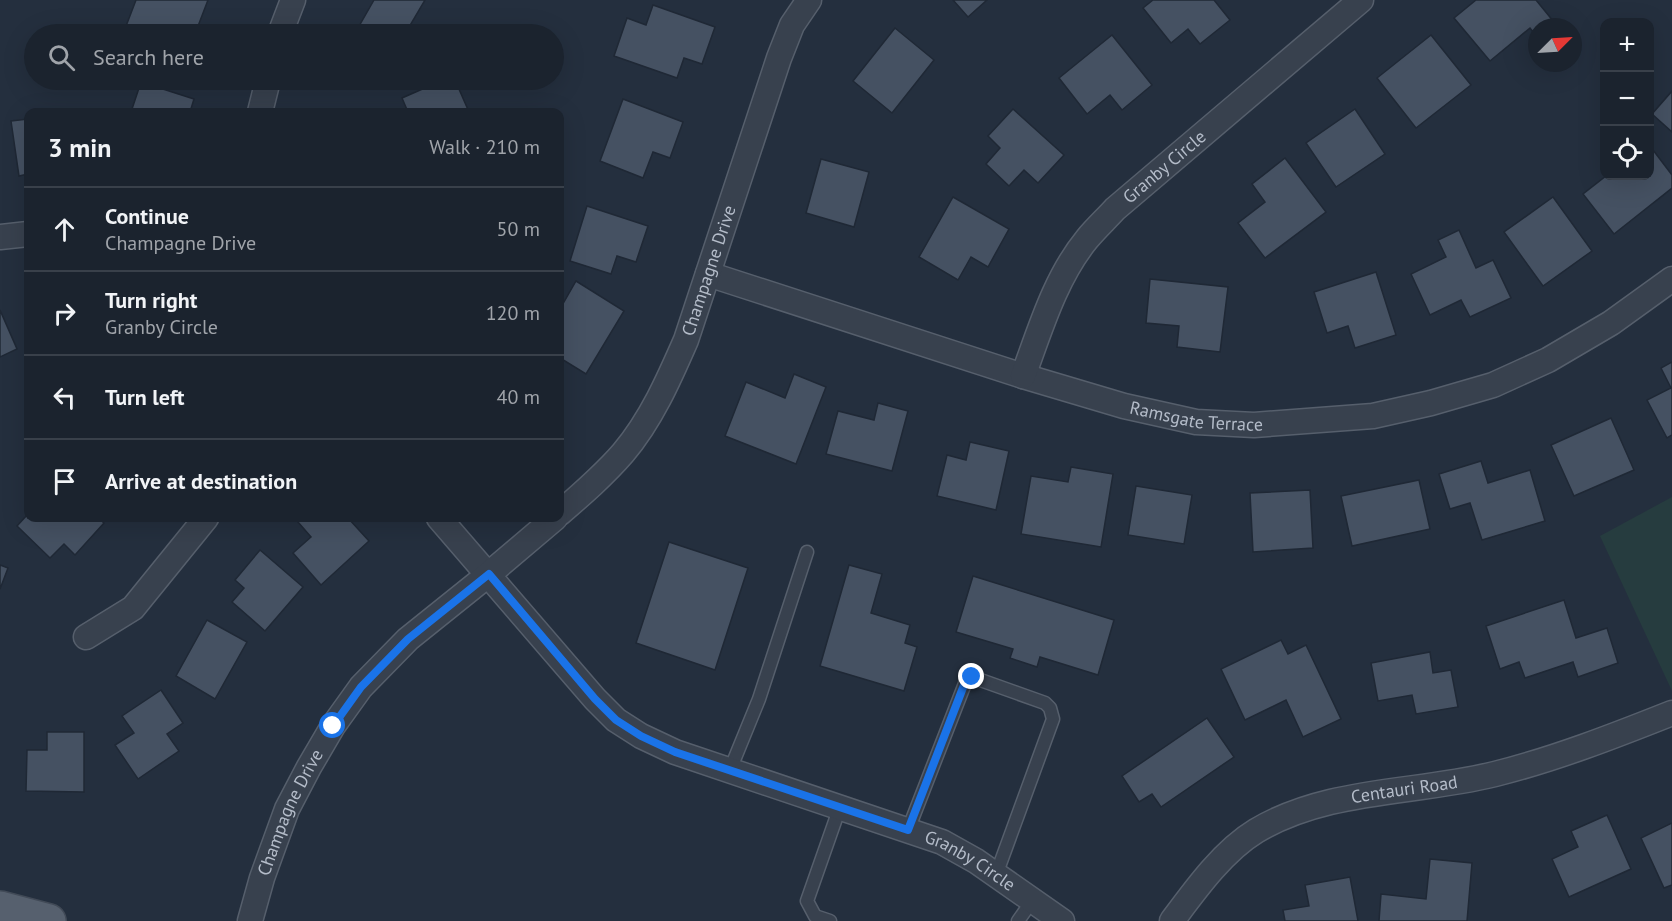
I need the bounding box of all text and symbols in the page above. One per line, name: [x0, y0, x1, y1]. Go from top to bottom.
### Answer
north arrow: [1528, 18, 1582, 72]
map controls: [1600, 18, 1654, 180]
button: +: [1600, 18, 1654, 72]
search box: [24, 24, 564, 90]
icon: search: [45, 41, 78, 74]
text: Search here: [93, 43, 204, 71]
button: −: [1600, 72, 1654, 126]
street label: Granby Circle: [1118, 125, 1210, 208]
button: locate: [1600, 126, 1654, 180]
text: 3 min: [48, 131, 111, 164]
text: Walk · 210 m: [429, 134, 540, 160]
text: Continue: [105, 202, 189, 230]
street label: Champagne Drive: [676, 202, 741, 339]
icon: ahead: [48, 213, 81, 246]
text: 50 m: [497, 216, 540, 242]
text: Champagne Drive: [105, 230, 256, 256]
text: Turn right: [105, 286, 197, 314]
icon: right: [48, 297, 81, 330]
text: 120 m: [486, 300, 540, 326]
text: Granby Circle: [105, 314, 218, 340]
icon: left: [48, 381, 81, 414]
text: Turn left: [105, 383, 185, 411]
text: 40 m: [497, 384, 540, 410]
street label: Ramsgate Terrace: [1128, 396, 1264, 436]
icon: arrive: [48, 465, 81, 498]
text: Arrive at destination: [105, 467, 297, 495]
route end: [958, 663, 984, 689]
route start: [319, 712, 345, 738]
street label: Champagne Drive: [252, 745, 328, 879]
street label: Centauri Road: [1349, 770, 1459, 808]
street label: Granby Circle: [922, 825, 1020, 896]

